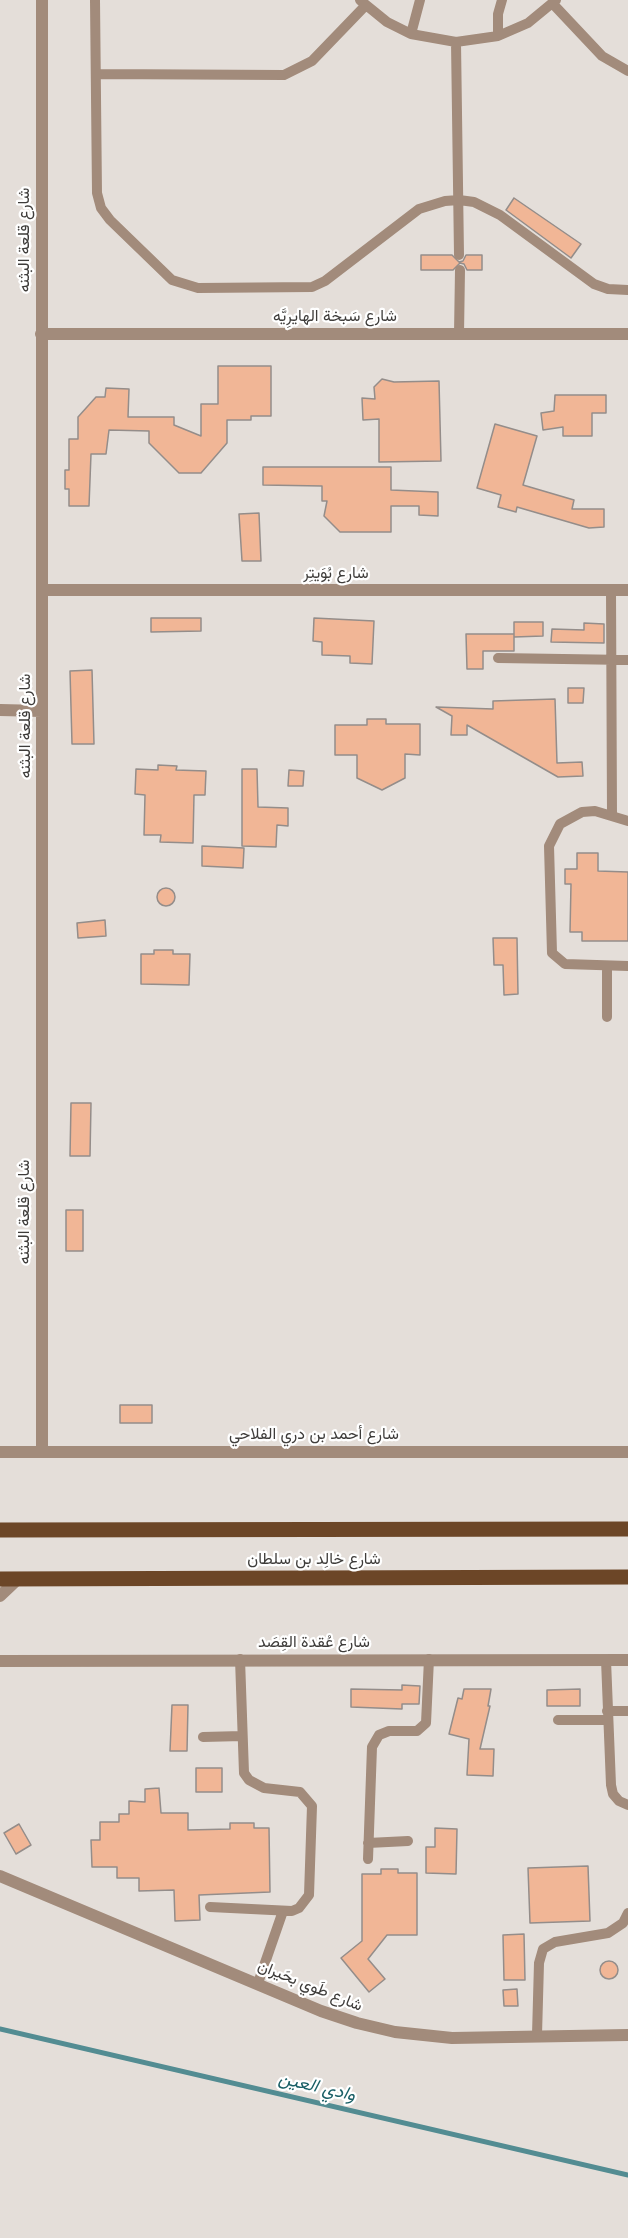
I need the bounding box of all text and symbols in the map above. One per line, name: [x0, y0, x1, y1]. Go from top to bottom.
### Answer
street label: شارع قلعة البثنه: [15, 188, 35, 292]
street label: شارع سَبخة الهايرِيَّه: [273, 307, 397, 327]
street label: شارع بُوَيتِر: [303, 564, 369, 584]
street label: شارع قلعة البثنه: [16, 674, 36, 778]
street label: شارع قلعة البثنه: [15, 1160, 35, 1264]
street label: شارع أحمد بن دري الفلاحي: [229, 1425, 399, 1445]
street label: شارع خالِد بن سلطان: [247, 1550, 381, 1570]
street label: شارع عُقدة القِصَد: [258, 1633, 370, 1653]
street label: شارع طَوي بحَيران: [255, 1956, 365, 2016]
water label: وادي العين: [276, 2068, 358, 2106]

